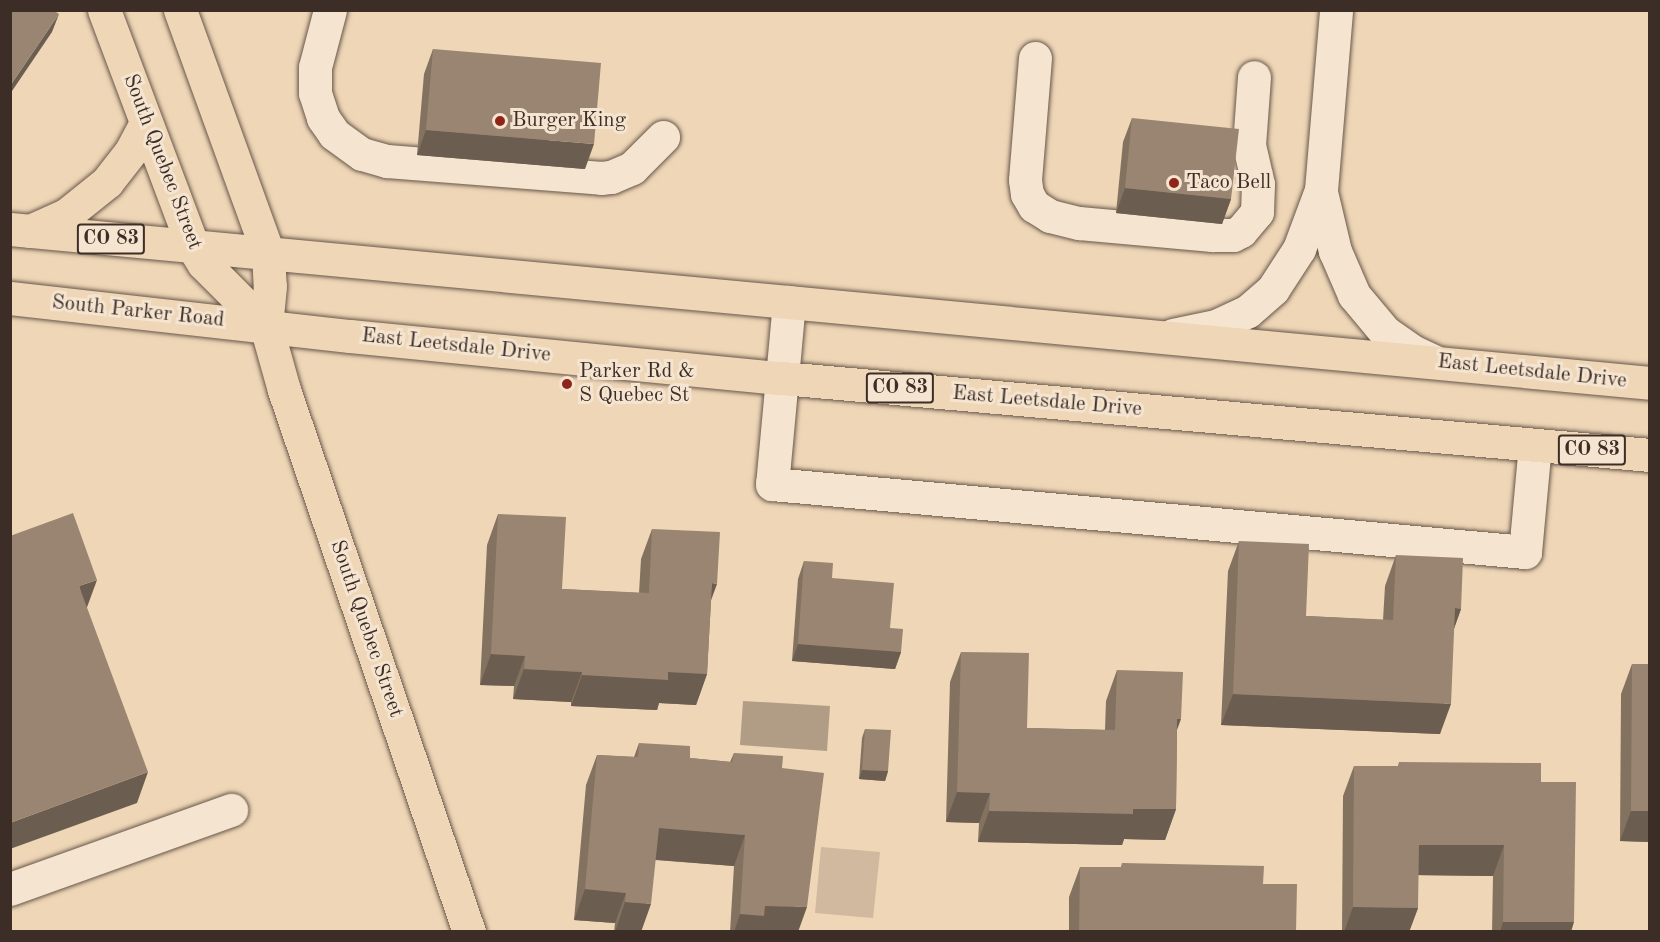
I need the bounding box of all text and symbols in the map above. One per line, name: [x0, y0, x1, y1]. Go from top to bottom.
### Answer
street label: South Quebec Street: [117, 71, 207, 253]
place label: Burger King: [512, 108, 626, 134]
marker: Burger King: [493, 114, 507, 128]
place label: Taco Bell: [1186, 170, 1271, 196]
marker: Taco Bell: [1167, 176, 1181, 190]
road number: CO 83: [76, 222, 146, 256]
street label: South Parker Road: [50, 290, 226, 334]
street label: East Leetsdale Drive: [360, 324, 552, 368]
street label: East Leetsdale Drive: [1436, 350, 1628, 394]
place label: Parker Rd & S Quebec St: [579, 359, 695, 409]
road number: CO 83: [866, 371, 934, 405]
marker: Parker Rd & S Quebec St: [560, 377, 574, 391]
street label: East Leetsdale Drive: [951, 381, 1143, 423]
road number: CO 83: [1558, 433, 1626, 467]
street label: South Quebec Street: [324, 537, 408, 721]

